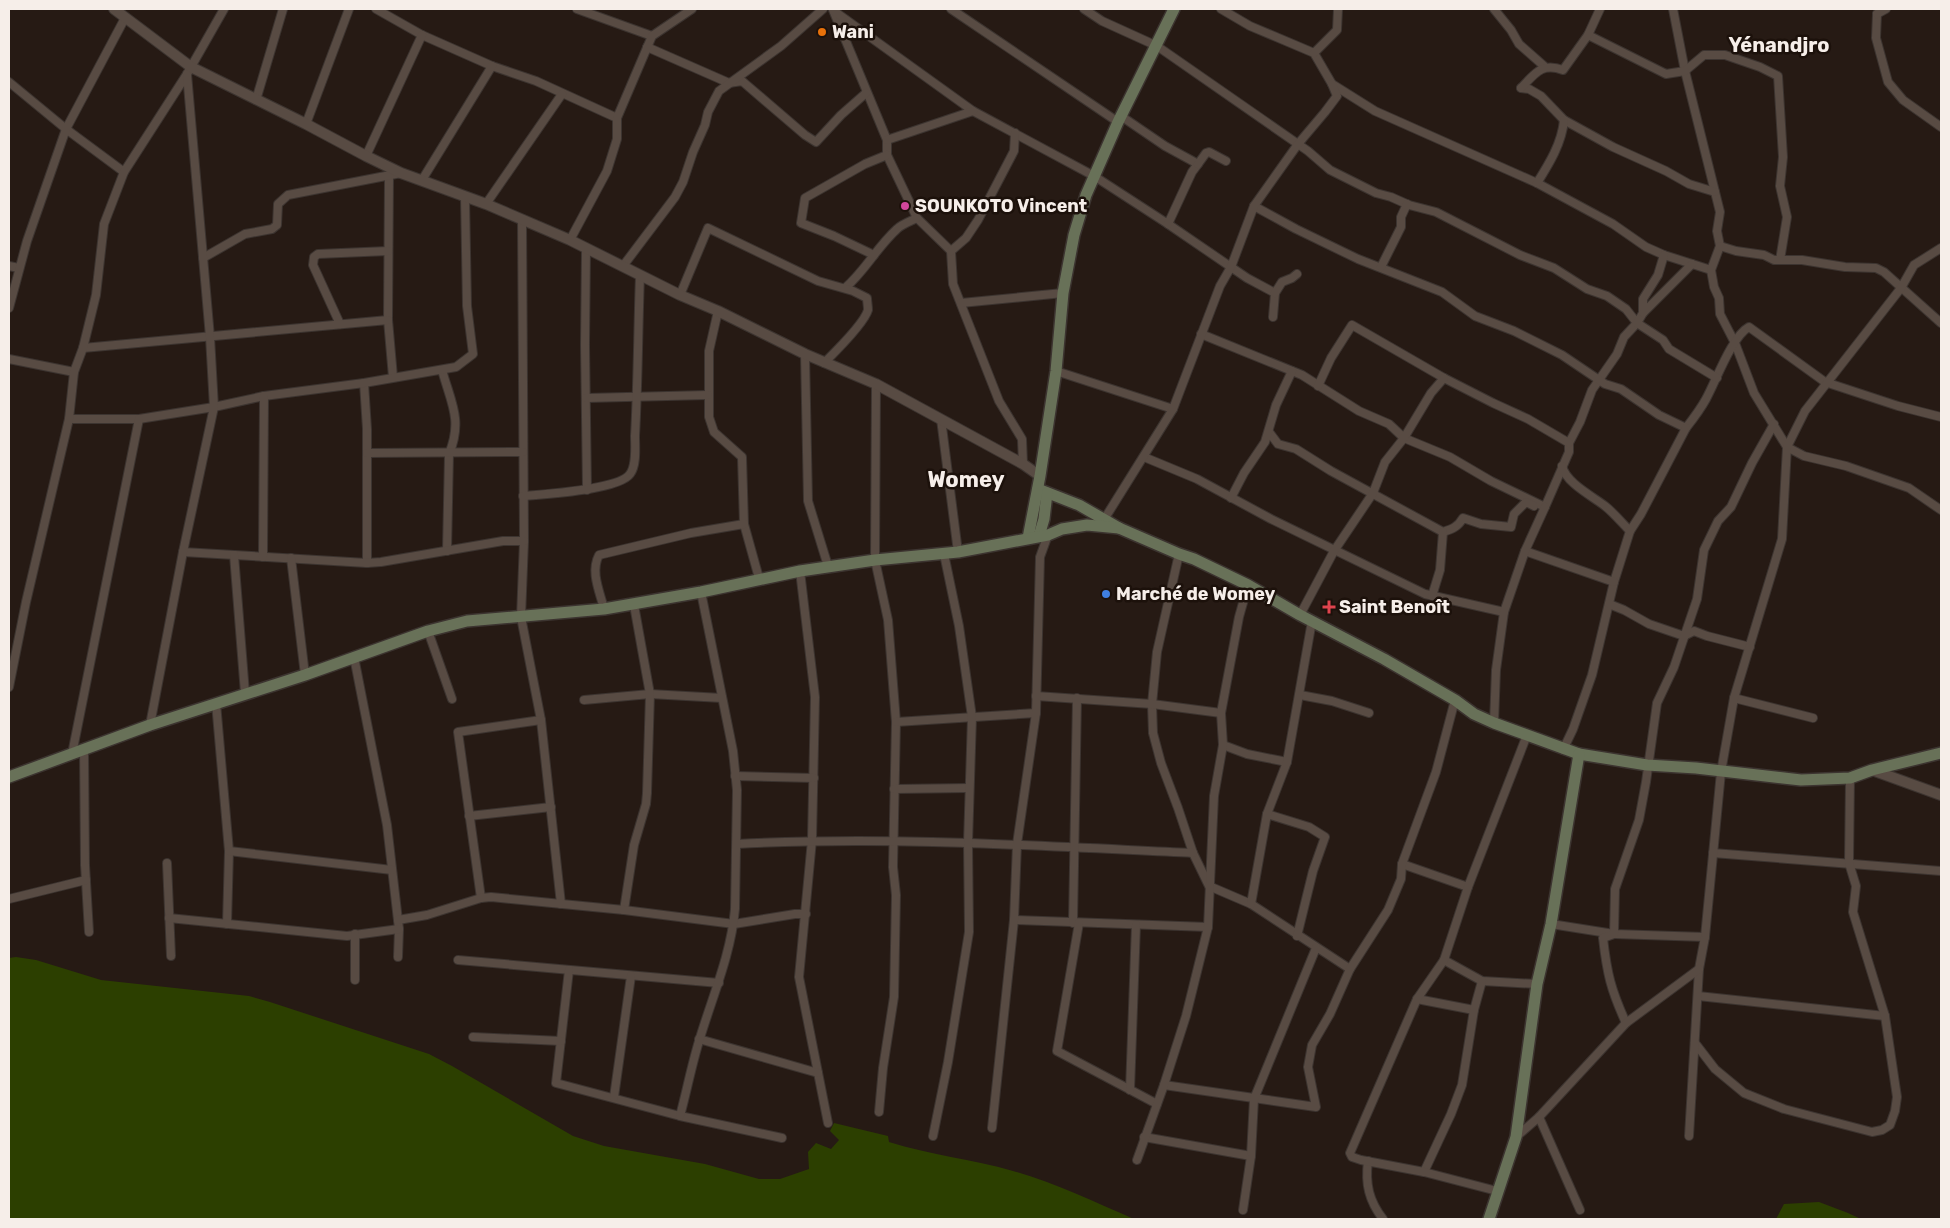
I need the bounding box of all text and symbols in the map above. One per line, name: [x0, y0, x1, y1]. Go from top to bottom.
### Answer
place label: Wani: [832, 21, 874, 43]
marker: Wani: [816, 26, 828, 38]
district label: Yénandjro: [1728, 33, 1830, 57]
place label: SOUNKOTO Vincent: [915, 195, 1087, 217]
marker: SOUNKOTO Vincent: [899, 200, 911, 212]
district label: Womey: [927, 466, 1005, 493]
place label: Marché de Womey: [1116, 583, 1276, 605]
marker: Marché de Womey: [1100, 588, 1112, 600]
place label: Saint Benoît: [1339, 596, 1450, 618]
marker: Saint Benoît: [1323, 601, 1335, 613]

